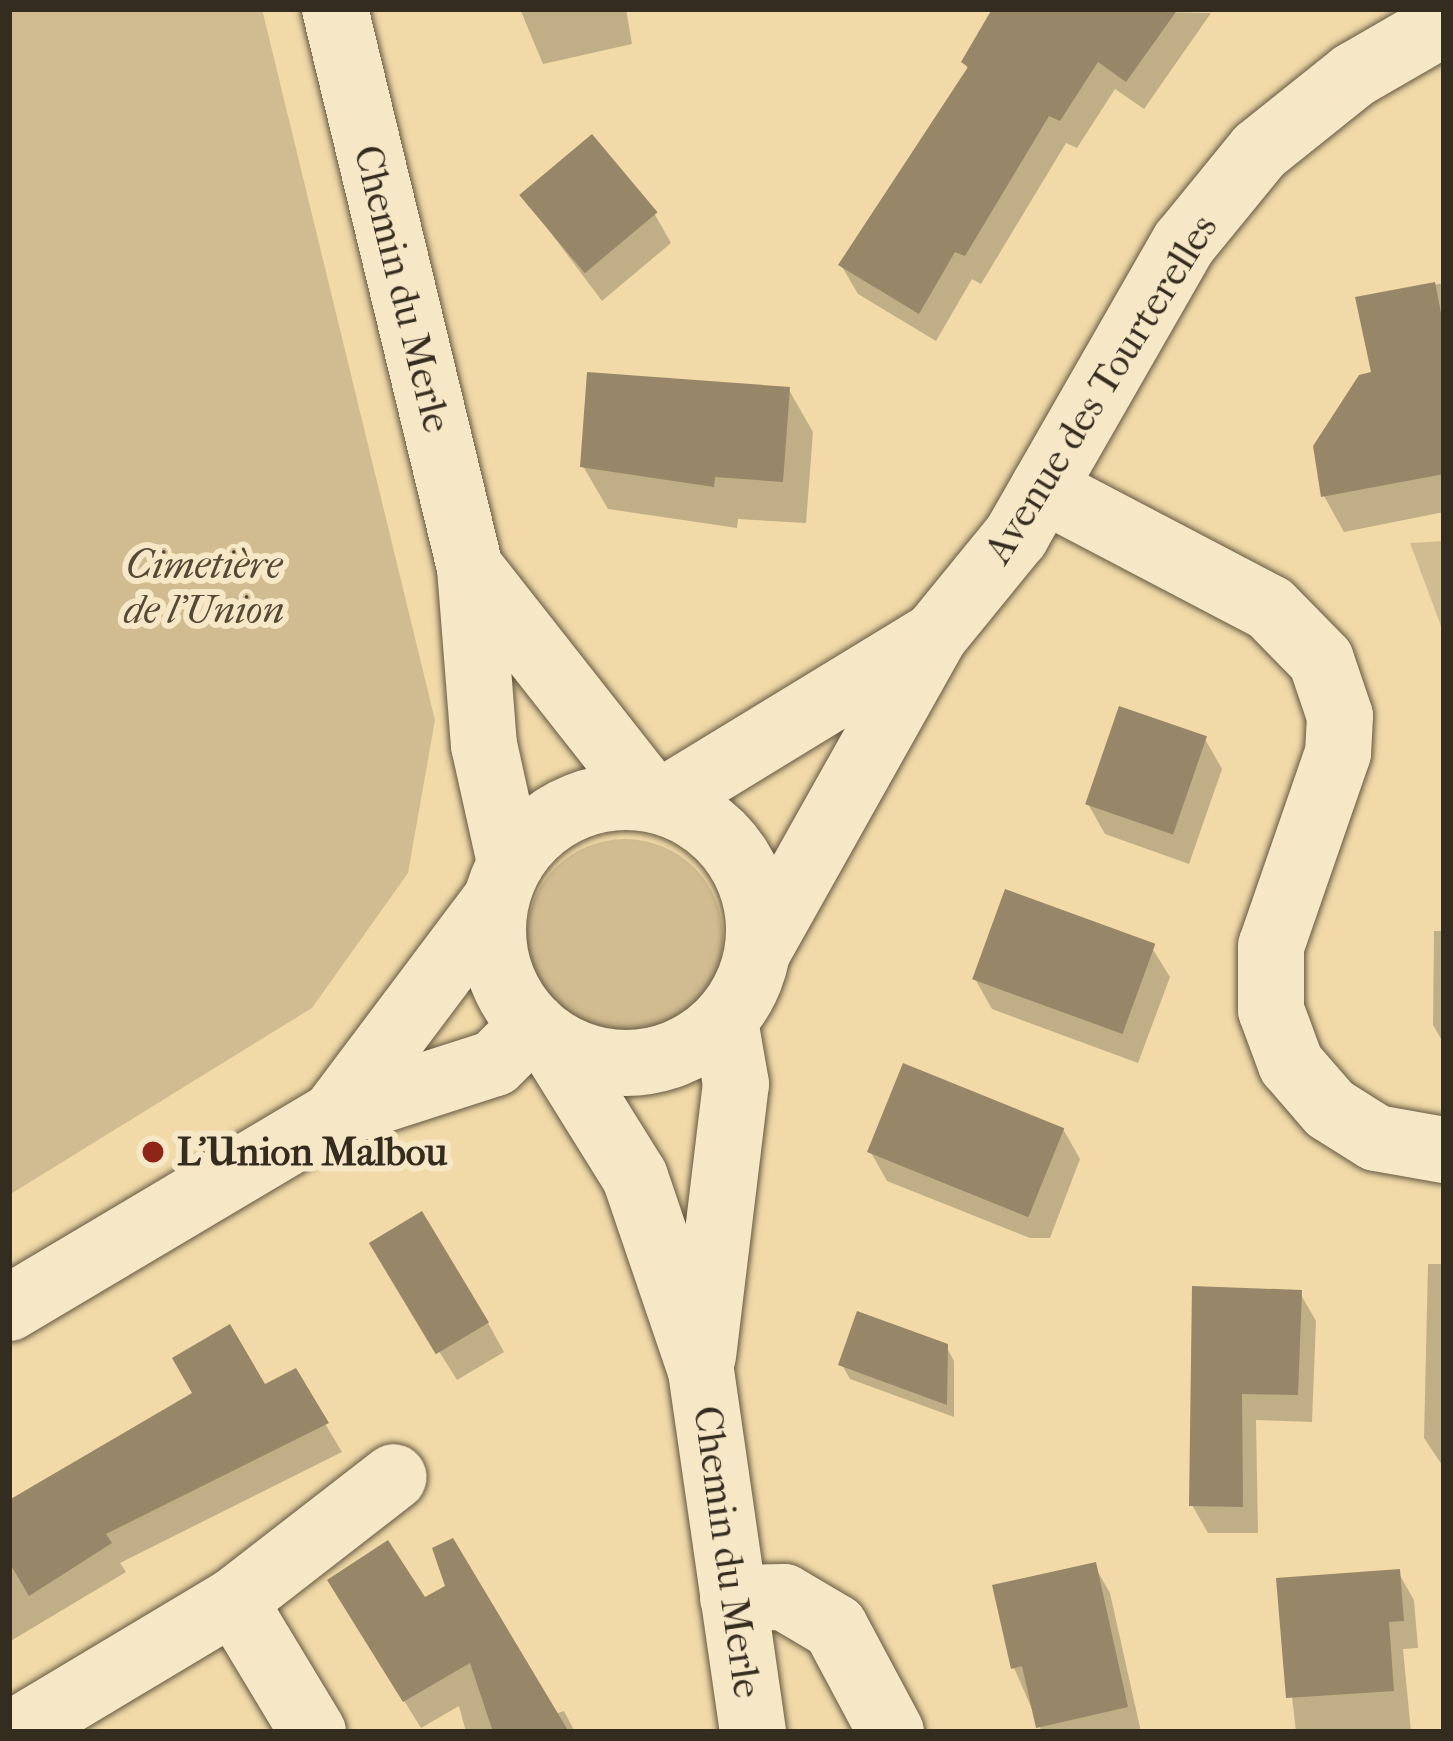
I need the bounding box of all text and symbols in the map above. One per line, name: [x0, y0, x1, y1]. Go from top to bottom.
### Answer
street label: Chemin du Merle: [344, 141, 460, 437]
street label: Avenue des Tourterelles: [975, 206, 1227, 572]
park label: Cimetière de l'Union: [124, 543, 284, 634]
place label: L'Union Malbou: [177, 1129, 447, 1175]
marker: L'Union Malbou: [140, 1139, 166, 1165]
street label: Chemin du Merle: [683, 1403, 771, 1701]

